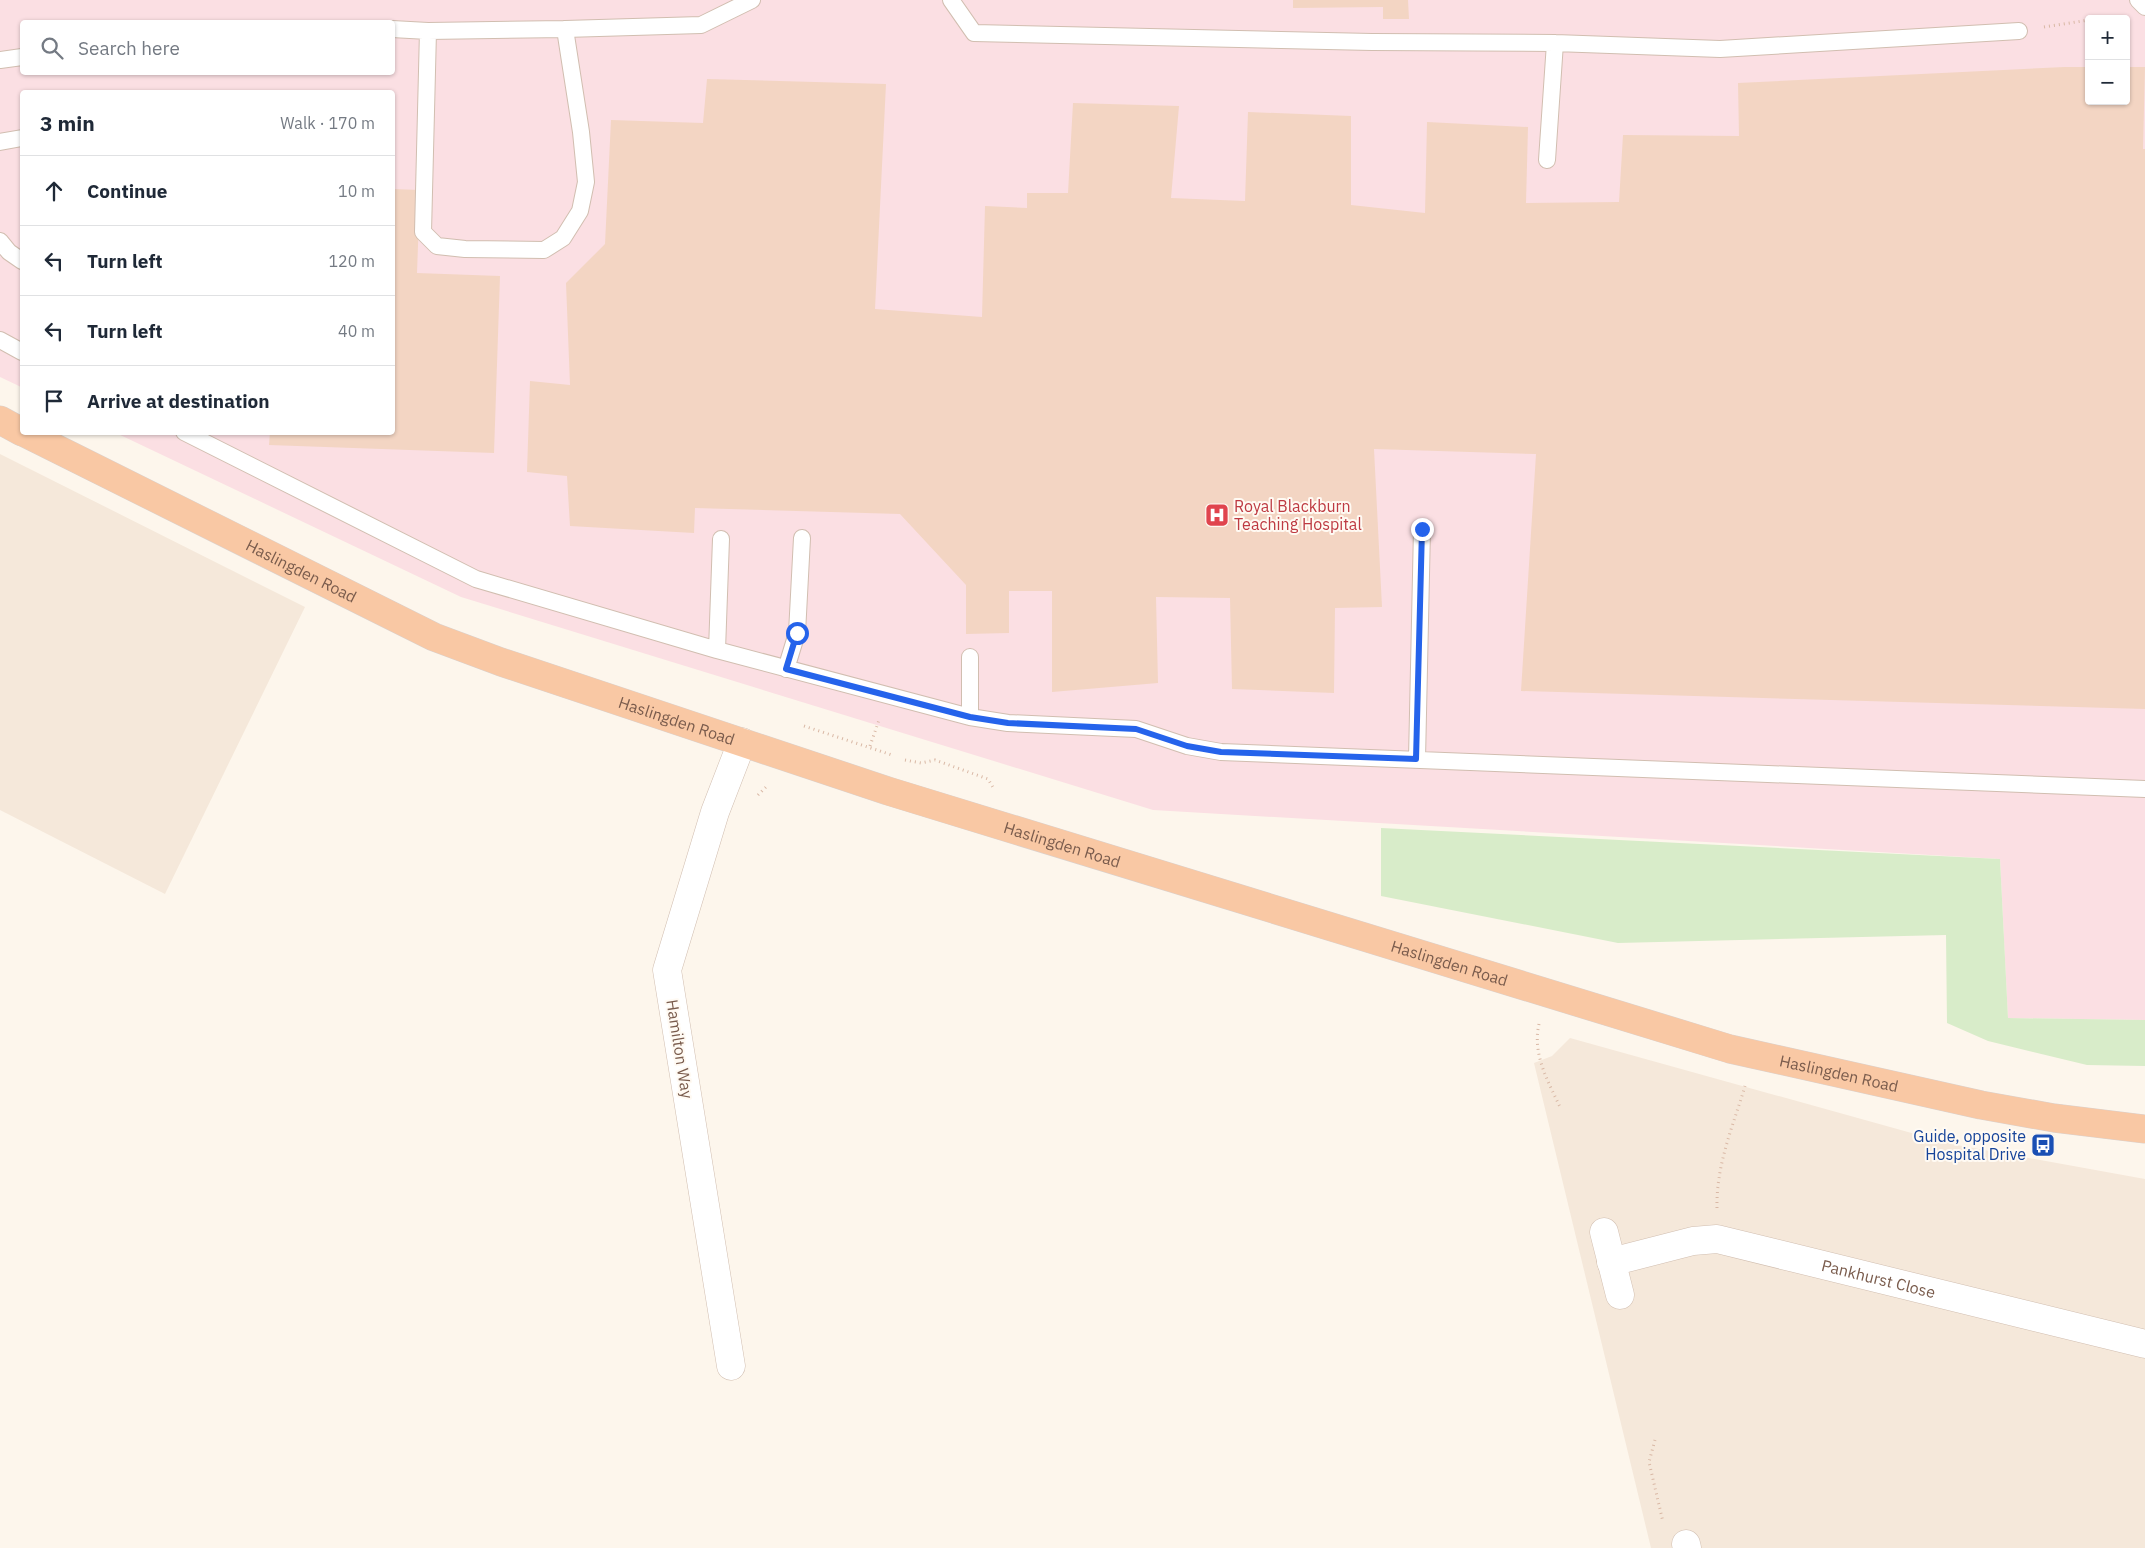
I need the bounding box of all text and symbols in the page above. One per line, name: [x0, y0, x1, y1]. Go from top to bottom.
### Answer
map controls: [2085, 15, 2130, 105]
button: +: [2085, 15, 2130, 60]
search box: [20, 20, 395, 75]
icon: search: [38, 34, 66, 62]
text: Search here: [78, 36, 180, 60]
button: −: [2085, 60, 2130, 105]
text: 3 min: [40, 109, 95, 137]
text: Walk · 170 m: [280, 113, 375, 133]
icon: ahead: [40, 177, 68, 205]
text: Continue: [87, 179, 167, 203]
text: 10 m: [338, 181, 375, 201]
icon: left: [40, 247, 68, 275]
text: Turn left: [87, 249, 163, 273]
text: 120 m: [328, 251, 375, 271]
icon: left: [40, 317, 68, 345]
text: Turn left: [87, 319, 163, 343]
text: 40 m: [338, 321, 375, 341]
icon: arrive: [40, 387, 68, 415]
text: Arrive at destination: [87, 389, 270, 413]
place label: Royal Blackburn Teaching Hospital: [1234, 496, 1362, 534]
hospital icon: Royal Blackburn Teaching Hospital: [1204, 502, 1230, 528]
route end: [1411, 518, 1434, 541]
street label: Haslingden Road: [243, 535, 360, 607]
route start: [786, 622, 809, 645]
street label: Haslingden Road: [616, 692, 737, 749]
street label: Haslingden Road: [1001, 817, 1123, 872]
street label: Haslingden Road: [1389, 936, 1510, 990]
street label: Hamilton Way: [662, 998, 698, 1100]
street label: Haslingden Road: [1778, 1050, 1900, 1096]
place label: Guide, opposite Hospital Drive: [1913, 1126, 2026, 1164]
bus stop icon: Guide, opposite Hospital Drive: [2030, 1132, 2056, 1158]
street label: Pankhurst Close: [1819, 1255, 1938, 1302]

